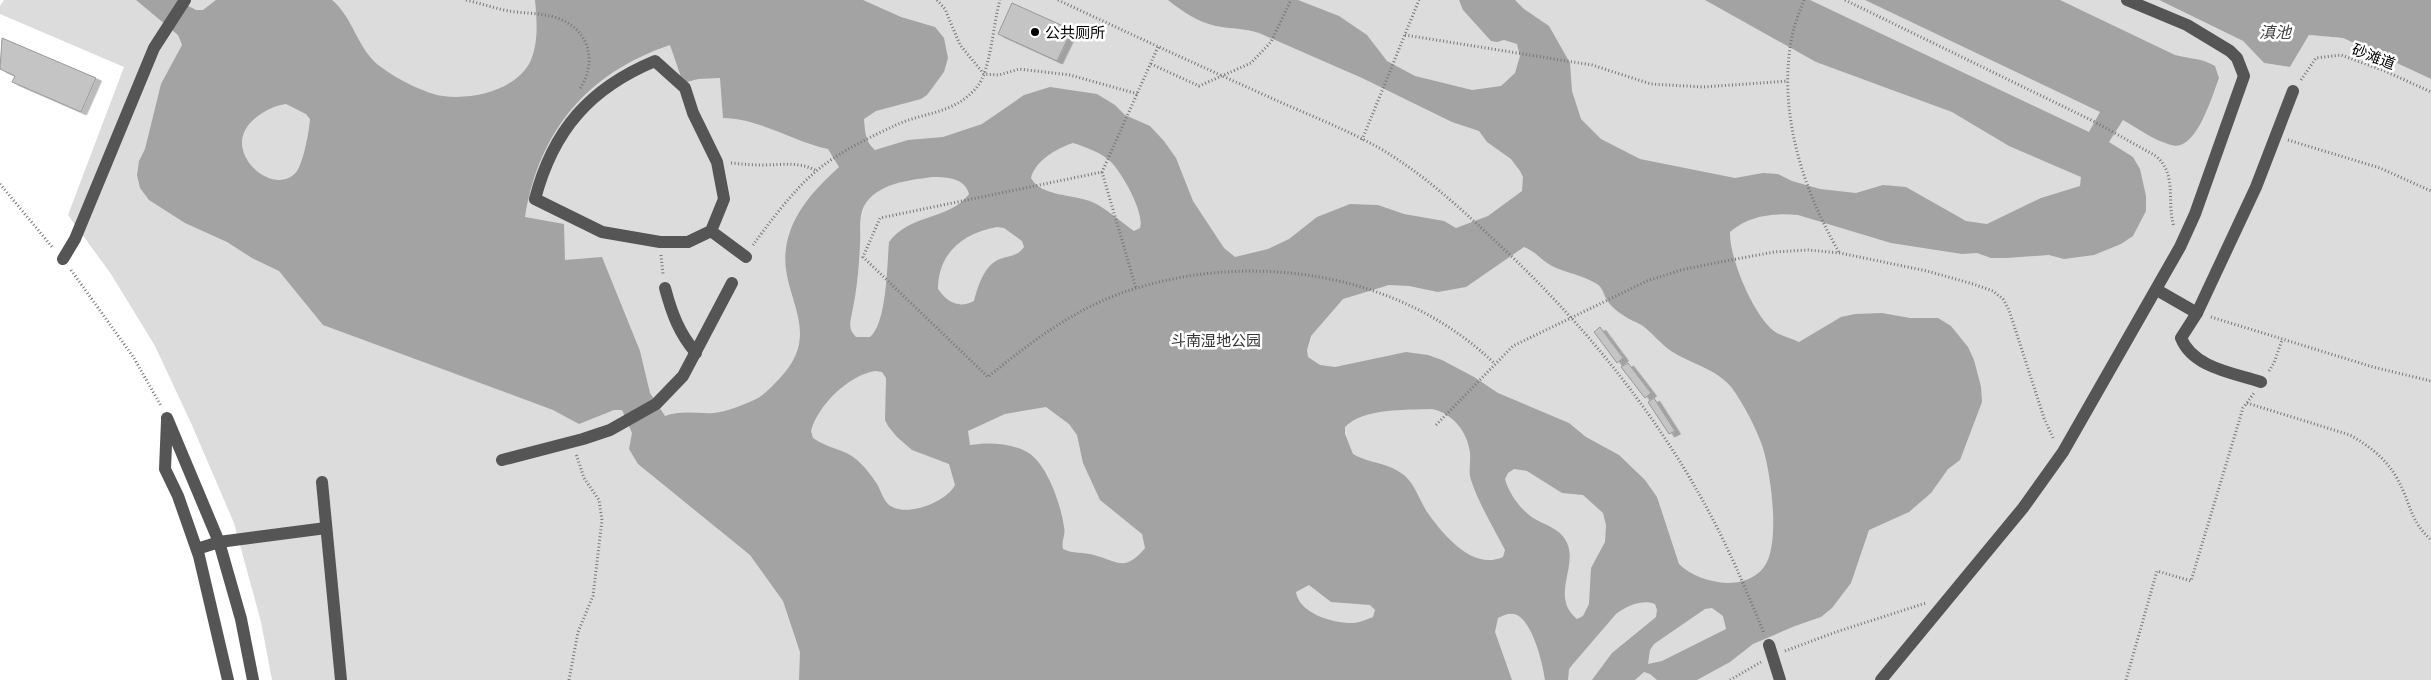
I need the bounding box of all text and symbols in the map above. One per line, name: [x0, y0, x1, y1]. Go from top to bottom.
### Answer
water label: 滇池: [2259, 22, 2293, 41]
place label: 公共厕所: [1045, 23, 1105, 41]
marker: 公共厕所: [1029, 26, 1041, 38]
street label: 砂滩道: [2350, 40, 2398, 72]
park label: 斗南湿地公园: [1171, 331, 1261, 349]

